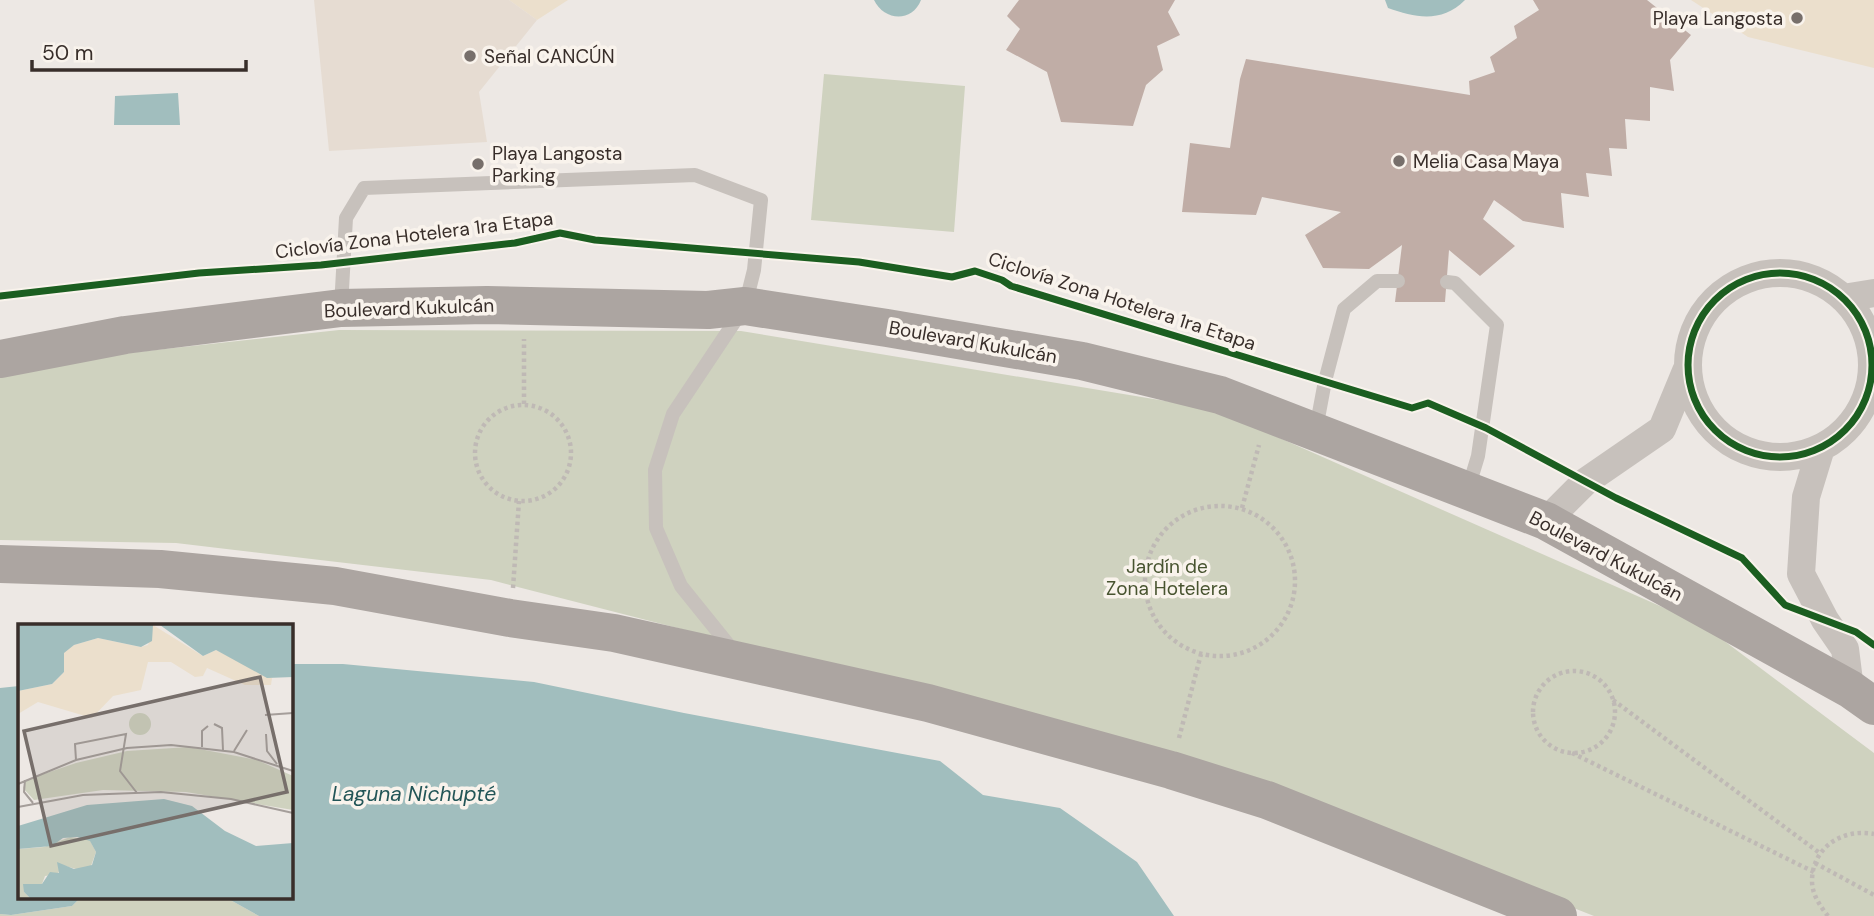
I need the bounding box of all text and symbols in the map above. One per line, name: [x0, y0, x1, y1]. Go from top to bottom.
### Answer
place label: Playa Langosta: [1653, 6, 1783, 31]
marker: Playa Langosta: [1789, 10, 1805, 26]
scale bar: [32, 28, 245, 72]
text: 50 m: [42, 39, 93, 67]
place label: Señal CANCÚN: [484, 44, 615, 69]
marker: Señal CANCÚN: [462, 48, 478, 64]
place label: Playa Langosta Parking: [492, 141, 622, 188]
place label: Melia Casa Maya: [1413, 149, 1559, 174]
marker: Melia Casa Maya: [1391, 153, 1407, 169]
marker: Playa Langosta Parking: [470, 156, 486, 172]
street label: Ciclovía Zona Hotelera 1ra Etapa: [274, 206, 554, 264]
street label: Ciclovía Zona Hotelera 1ra Etapa: [985, 246, 1259, 356]
street label: Boulevard Kukulcán: [323, 293, 495, 323]
street label: Boulevard Kukulcán: [887, 315, 1059, 369]
street label: Boulevard Kukulcán: [1525, 505, 1687, 607]
park label: Jardín de Zona Hotelera: [1106, 554, 1228, 601]
inset map: [18, 624, 292, 898]
water label: Laguna Nichupté: [332, 780, 496, 808]

